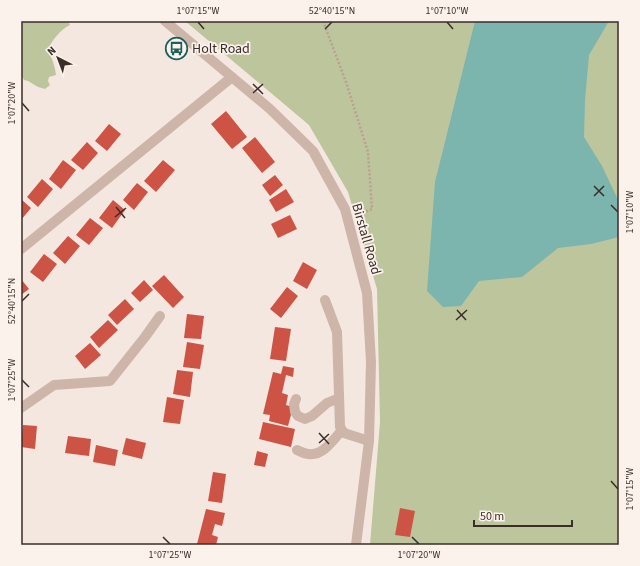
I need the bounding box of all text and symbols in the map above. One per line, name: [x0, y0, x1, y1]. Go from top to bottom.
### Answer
text: 1°07'15"W: [177, 4, 220, 18]
text: 52°40'15"N: [309, 4, 355, 18]
text: 1°07'10"W: [426, 4, 469, 18]
bus stop icon: Holt Road: [164, 36, 190, 62]
north arrow: [38, 38, 78, 78]
place label: Holt Road: [192, 39, 250, 59]
text: N: [44, 43, 59, 59]
text: 1°07'20"W: [5, 81, 19, 124]
text: 1°07'10"W: [623, 190, 637, 233]
street label: Birstall Road: [346, 201, 386, 277]
text: 52°40'15"N: [5, 278, 19, 324]
text: 1°07'25"W: [5, 358, 19, 401]
text: 1°07'15"W: [623, 467, 637, 510]
scale bar: [474, 502, 572, 528]
text: 50 m: [480, 508, 504, 525]
text: 1°07'25"W: [149, 548, 192, 562]
text: 1°07'20"W: [398, 548, 441, 562]

